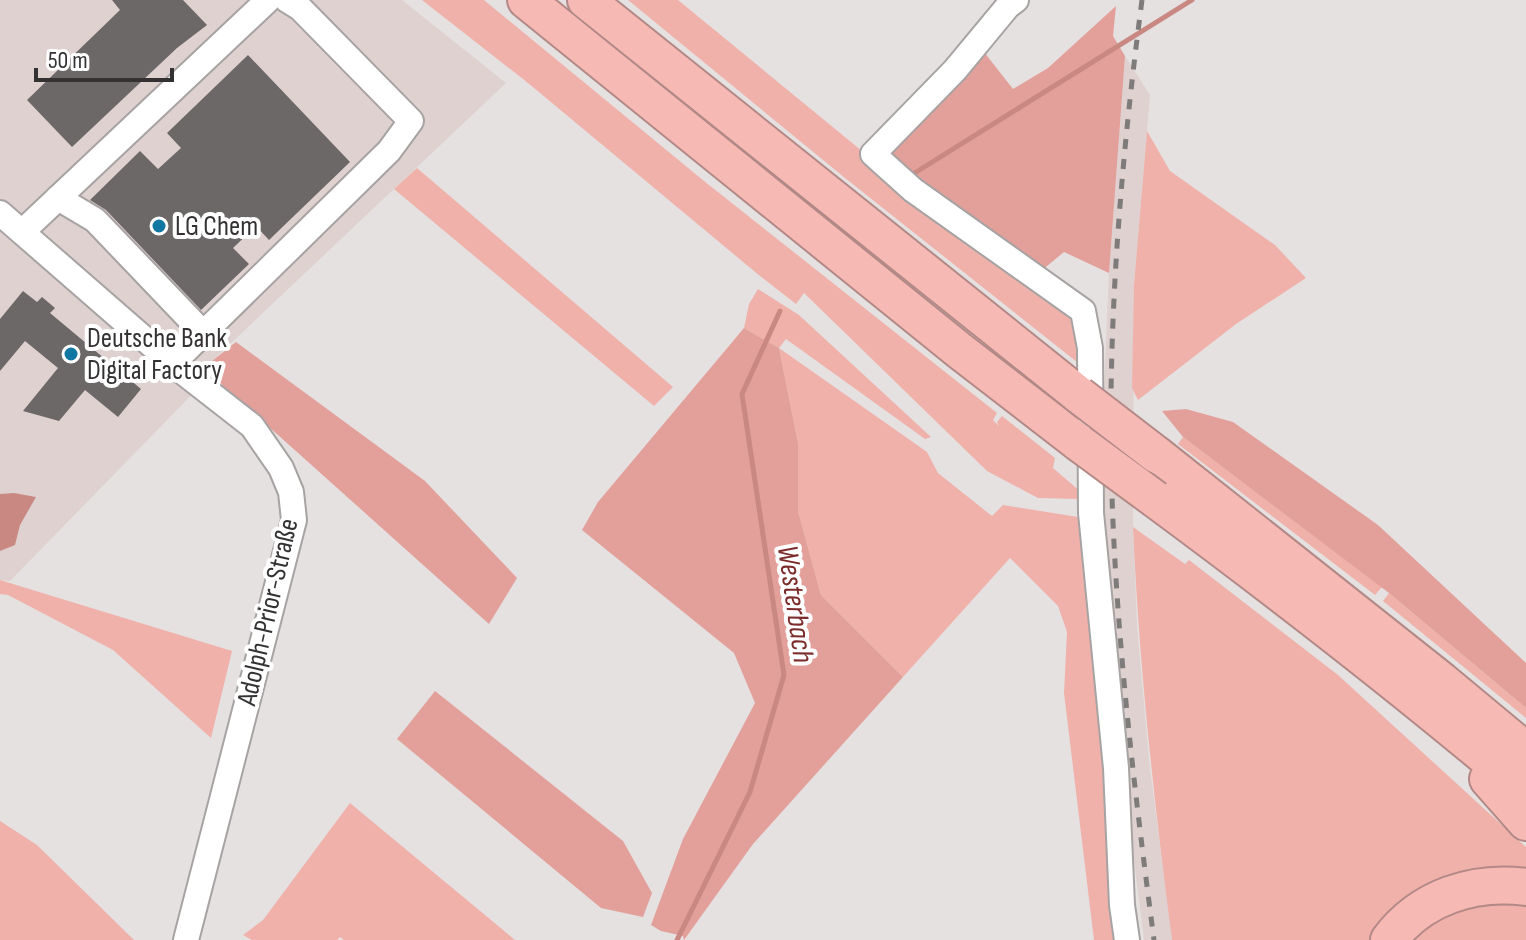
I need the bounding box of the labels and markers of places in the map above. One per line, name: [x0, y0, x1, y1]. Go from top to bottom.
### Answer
place label: LG Chem: [175, 210, 258, 243]
marker: LG Chem: [150, 217, 168, 235]
place label: Deutsche Bank Digital Factory: [87, 322, 227, 387]
marker: Deutsche Bank Digital Factory: [62, 345, 80, 363]

